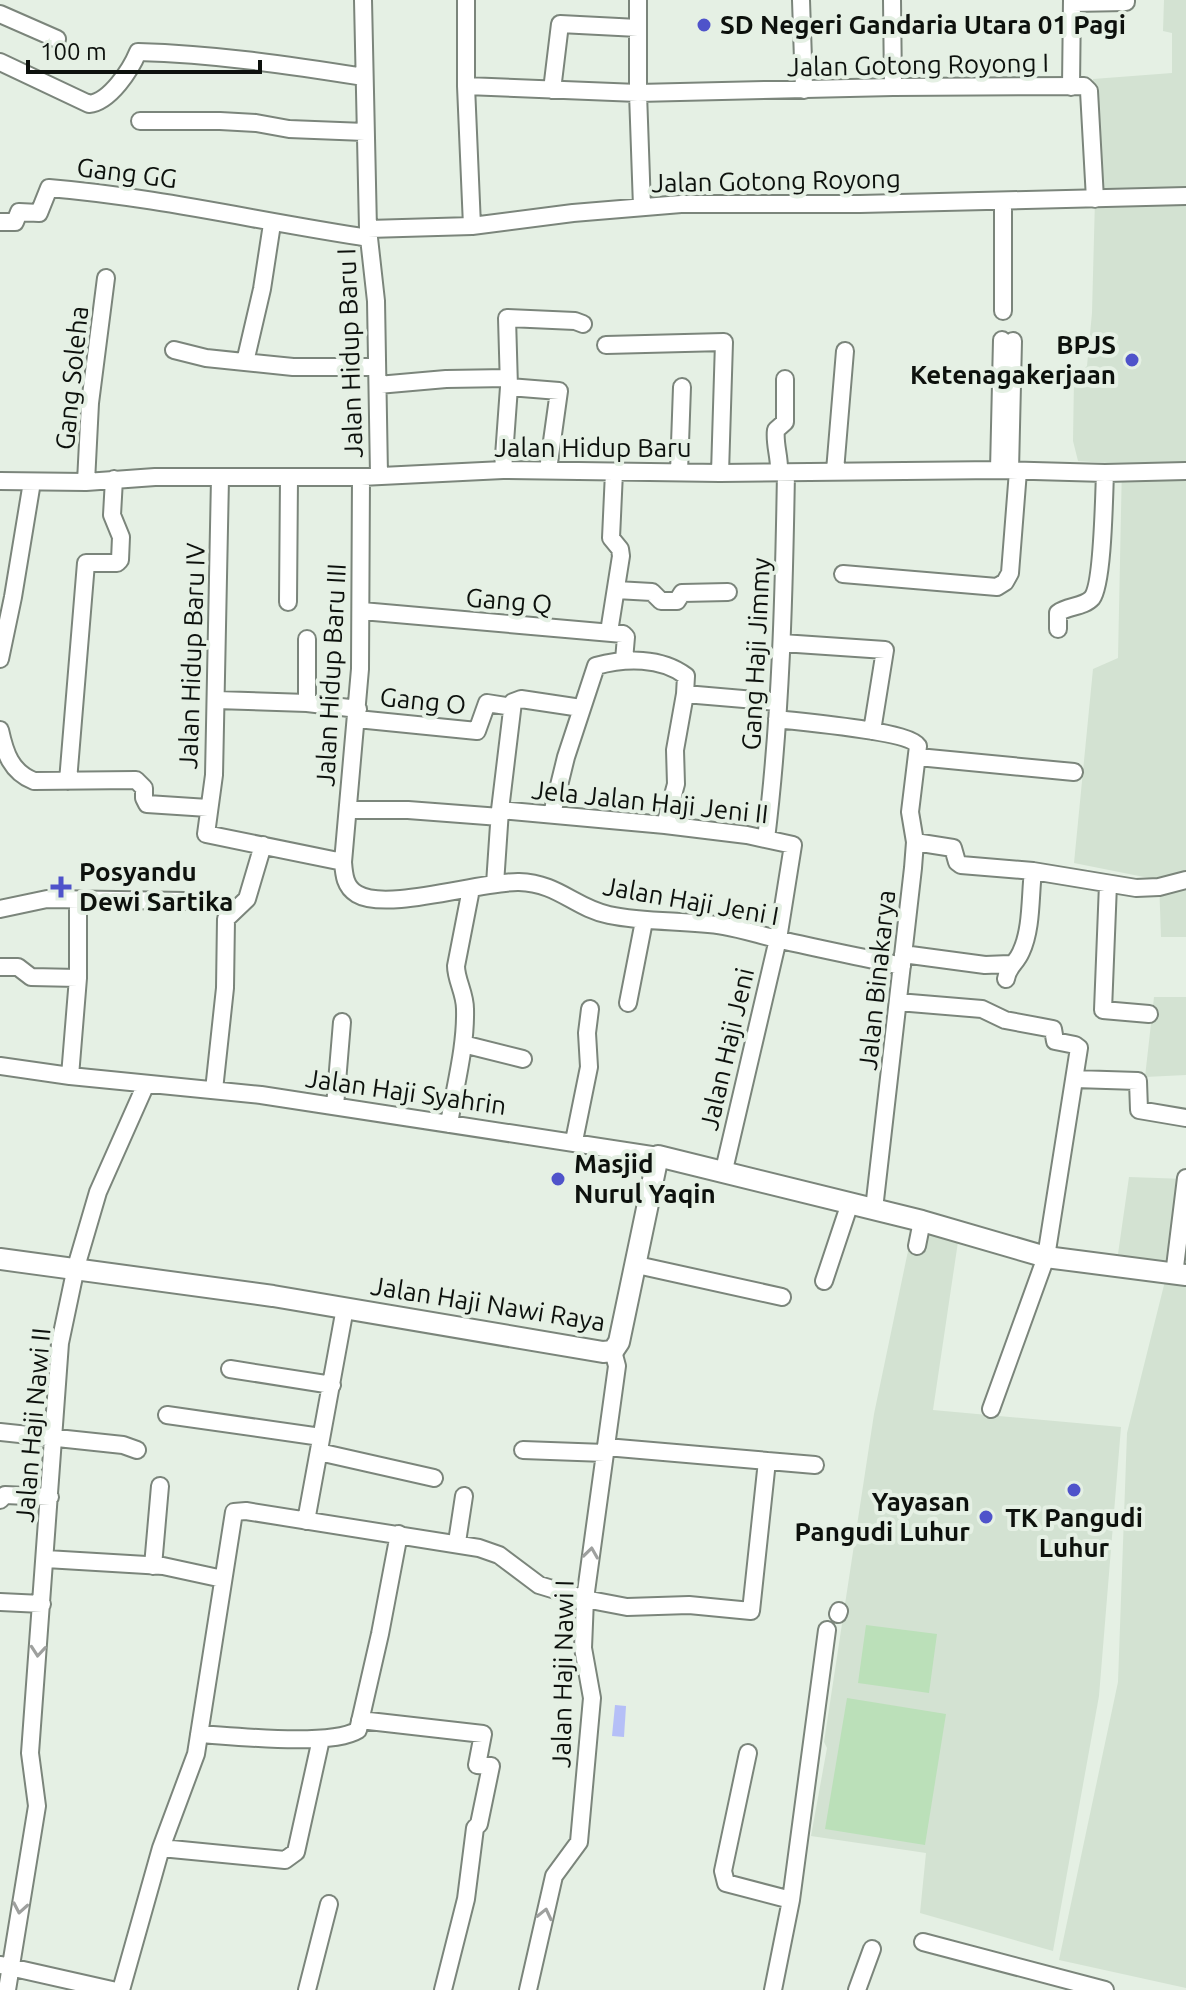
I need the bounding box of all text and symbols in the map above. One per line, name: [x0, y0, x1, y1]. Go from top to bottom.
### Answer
place label: SD Negeri Gandaria Utara 01 Pagi: [720, 10, 1126, 39]
marker: SD Negeri Gandaria Utara 01 Pagi: [695, 16, 713, 34]
scale bar: [28, 24, 260, 74]
text: 100 m: [40, 38, 107, 65]
street label: Jalan Gotong Royong I: [787, 48, 1049, 81]
street label: Gang GG: [75, 152, 179, 193]
street label: Jalan Gotong Royong: [651, 164, 901, 197]
street label: Jalan Hidup Baru I: [331, 248, 368, 458]
street label: Gang Soleha: [50, 305, 93, 451]
place label: BPJS Ketenagakerjaan: [910, 330, 1116, 389]
marker: BPJS Ketenagakerjaan: [1123, 351, 1141, 369]
street label: Jalan Hidup Baru: [494, 433, 692, 462]
street label: Jalan Hidup Baru IV: [173, 542, 210, 770]
street label: Gang Haji Jimmy: [736, 557, 775, 751]
street label: Jalan Hidup Baru III: [310, 563, 351, 787]
street label: Gang Q: [465, 582, 553, 619]
street label: Gang O: [379, 682, 468, 719]
street label: Jela Jalan Haji Jeni II: [530, 775, 770, 828]
place label: Posyandu Dewi Sartika: [79, 857, 233, 916]
street label: Jalan Haji Jeni I: [601, 871, 781, 930]
marker: Posyandu Dewi Sartika: [50, 876, 72, 898]
street label: Jalan Binakarya: [853, 888, 900, 1071]
street label: Jalan Haji Jeni: [694, 965, 759, 1133]
street label: Jalan Haji Syahrin: [304, 1063, 508, 1120]
place label: Masjid Nurul Yaqin: [574, 1149, 716, 1208]
marker: Masjid Nurul Yaqin: [549, 1170, 567, 1188]
street label: Jalan Haji Nawi Raya: [369, 1271, 607, 1336]
street label: Jalan Haji Nawi II: [10, 1327, 55, 1523]
marker: TK Pangudi Luhur: [1065, 1481, 1083, 1499]
place label: Yayasan Pangudi Luhur: [795, 1487, 970, 1546]
place label: TK Pangudi Luhur: [1005, 1503, 1143, 1562]
marker: Yayasan Pangudi Luhur: [977, 1508, 995, 1526]
one-way arrow: [582, 1546, 599, 1560]
street label: Jalan Haji Nawi I: [546, 1580, 579, 1768]
one-way arrow: [30, 1645, 47, 1658]
one-way arrow: [12, 1902, 29, 1915]
one-way arrow: [536, 1908, 553, 1921]

